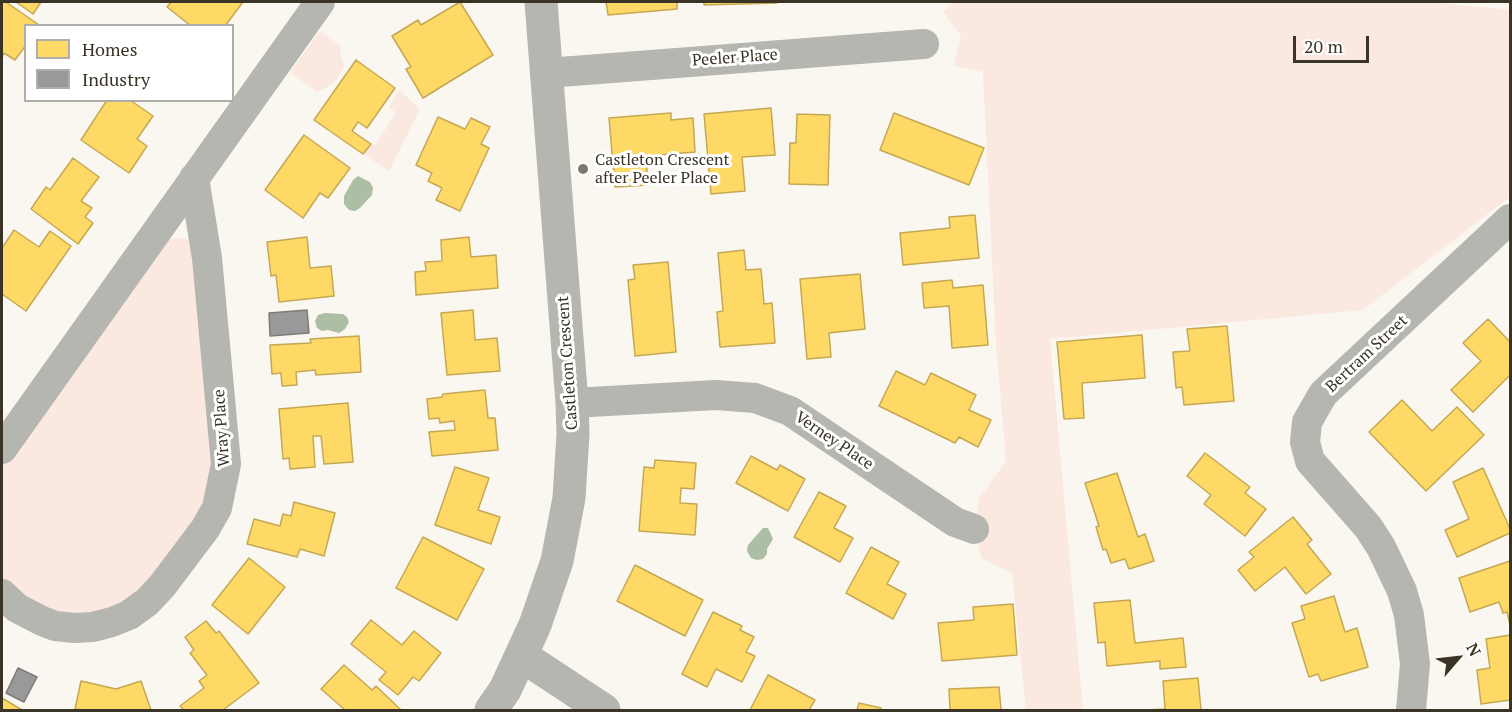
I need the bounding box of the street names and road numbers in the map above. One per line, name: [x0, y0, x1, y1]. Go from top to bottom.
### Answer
street label: Peeler Place: [692, 45, 778, 71]
street label: Castleton Crescent: [554, 295, 582, 431]
street label: Bertram Street: [1322, 311, 1412, 397]
street label: Wray Place: [210, 389, 234, 467]
street label: Verney Place: [791, 408, 877, 474]

